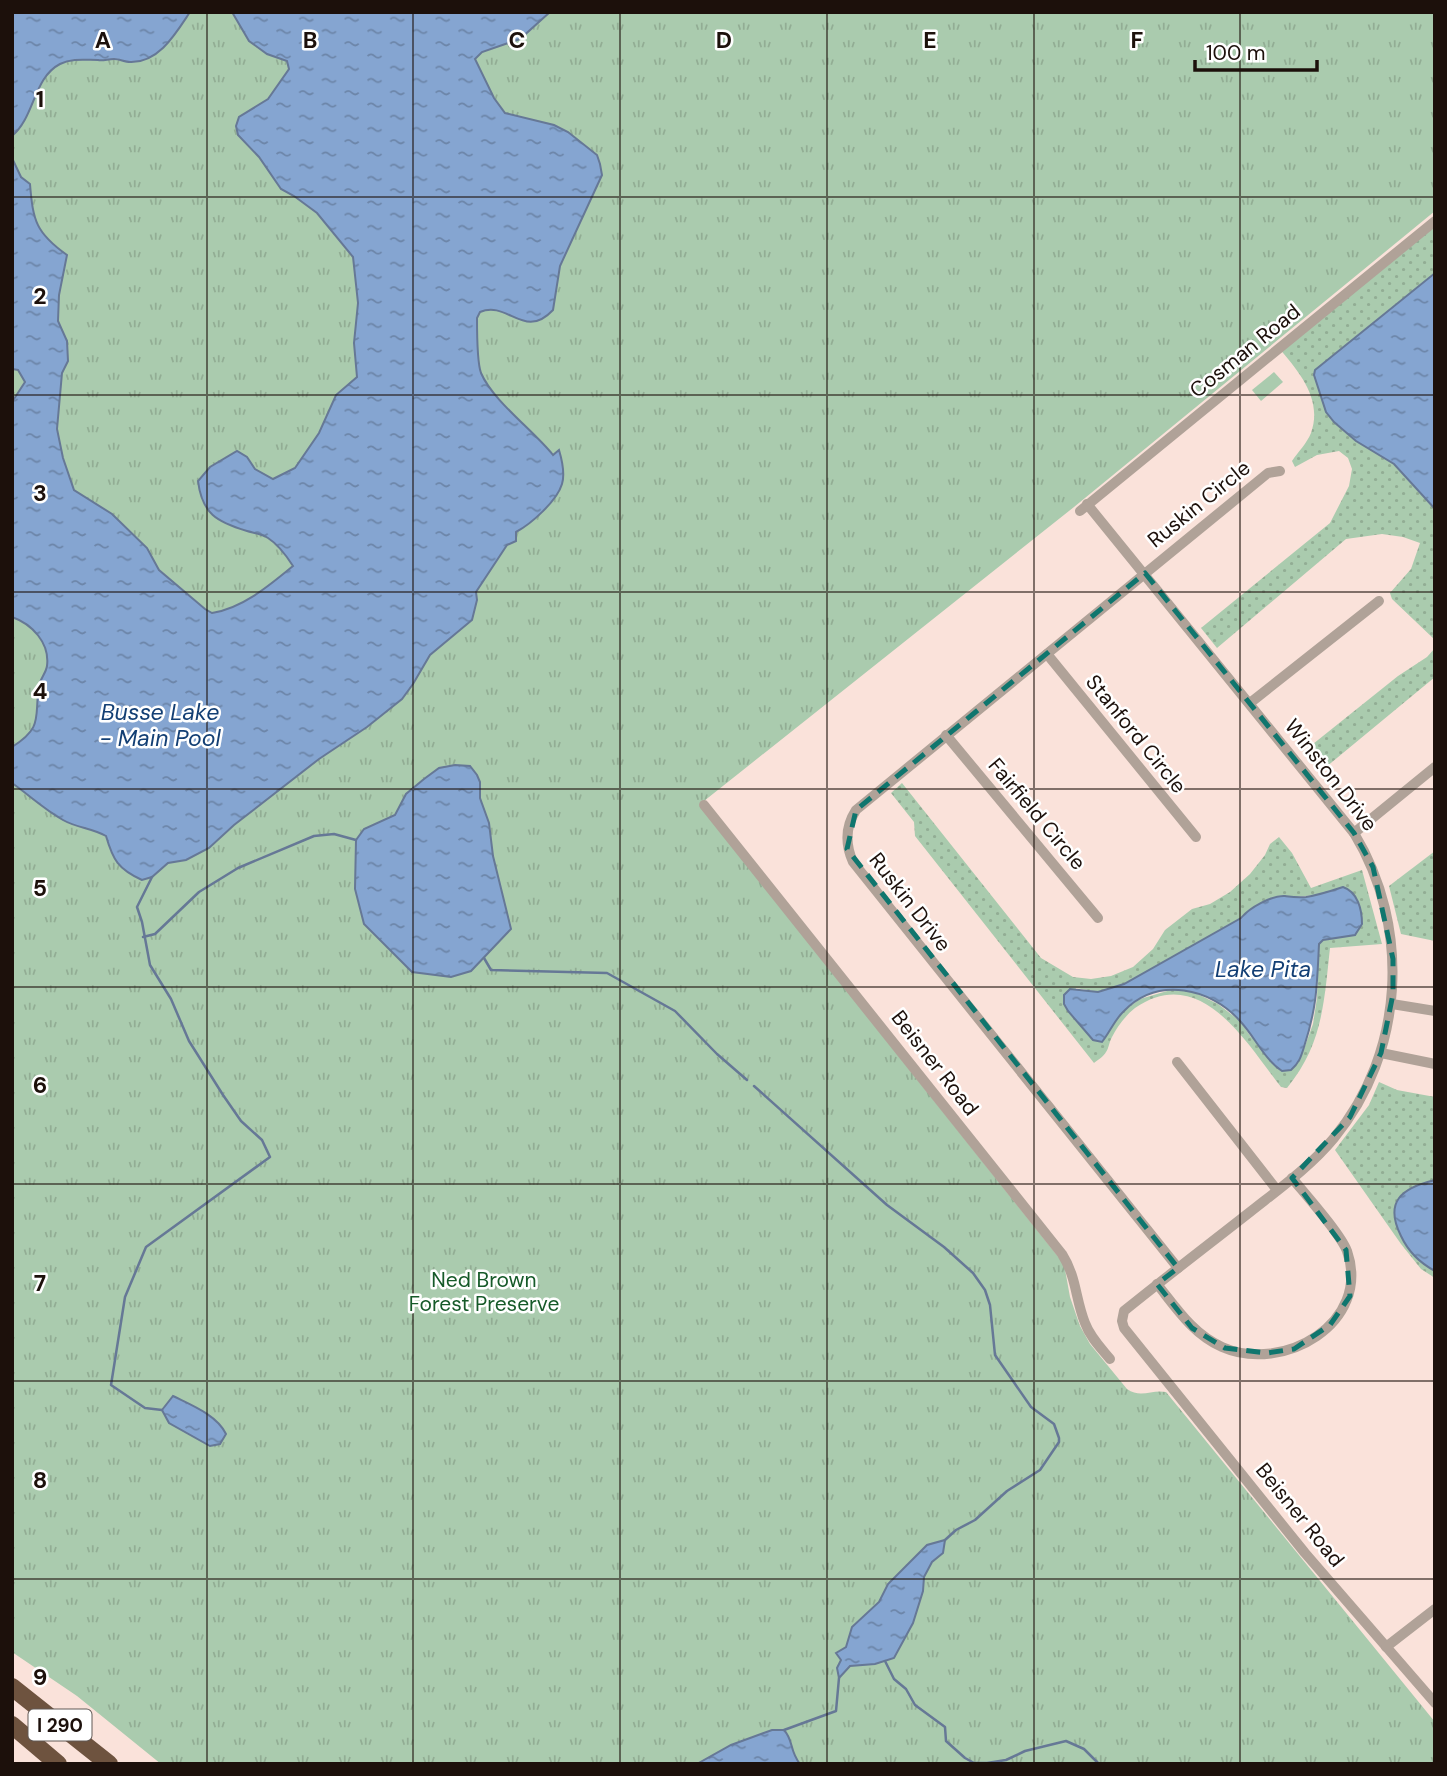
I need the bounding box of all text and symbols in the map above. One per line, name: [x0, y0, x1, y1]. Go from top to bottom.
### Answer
text: A: [95, 25, 111, 55]
text: B: [303, 25, 317, 55]
text: C: [509, 25, 525, 55]
text: D: [716, 25, 732, 55]
text: E: [923, 25, 937, 55]
text: F: [1131, 25, 1144, 55]
scale bar: [1195, 28, 1318, 72]
text: 100 m: [1206, 39, 1266, 67]
text: 1: [36, 84, 44, 114]
text: 2: [33, 281, 47, 311]
street label: Cosman Road: [1184, 298, 1306, 404]
street label: Ruskin Circle: [1142, 454, 1256, 554]
text: 3: [33, 478, 47, 508]
street label: Stanford Circle: [1079, 669, 1193, 799]
text: 4: [33, 676, 48, 706]
water label: Busse Lake - Main Pool: [99, 697, 221, 753]
street label: Winston Drive: [1278, 713, 1384, 837]
street label: Fairfield Circle: [982, 752, 1092, 876]
street label: Ruskin Drive: [863, 847, 957, 957]
text: 5: [33, 873, 47, 903]
water label: Lake Pita: [1215, 954, 1311, 984]
street label: Beisner Road: [885, 1005, 985, 1121]
text: 6: [33, 1070, 47, 1100]
park label: Ned Brown Forest Preserve: [409, 1266, 559, 1318]
text: 7: [34, 1268, 46, 1298]
street label: Beisner Road: [1249, 1457, 1351, 1573]
text: 8: [33, 1465, 47, 1495]
text: 9: [33, 1662, 47, 1692]
road number: I 290: [28, 1709, 92, 1740]

